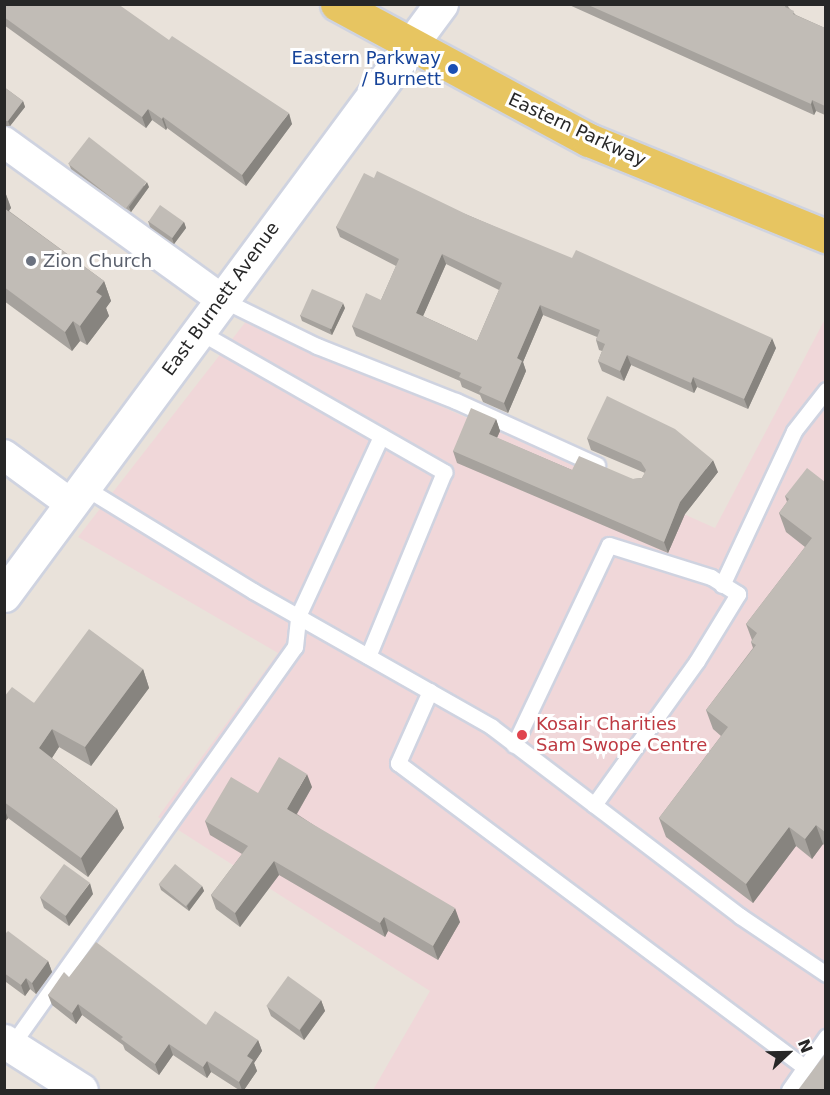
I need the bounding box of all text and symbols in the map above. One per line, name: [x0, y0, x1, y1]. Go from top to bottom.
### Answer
place label: Eastern Parkway / Burnett: [292, 48, 441, 90]
marker: Eastern Parkway / Burnett: [446, 62, 460, 76]
street label: Eastern Parkway: [505, 89, 649, 171]
street label: East Burnett Avenue: [158, 218, 284, 380]
place label: Zion Church: [43, 250, 152, 272]
marker: Zion Church: [24, 254, 38, 268]
place label: Kosair Charities Sam Swope Centre: [536, 714, 707, 756]
marker: Kosair Charities Sam Swope Centre: [513, 726, 531, 744]
north arrow: [758, 1023, 818, 1083]
text: N: [794, 1036, 816, 1056]

